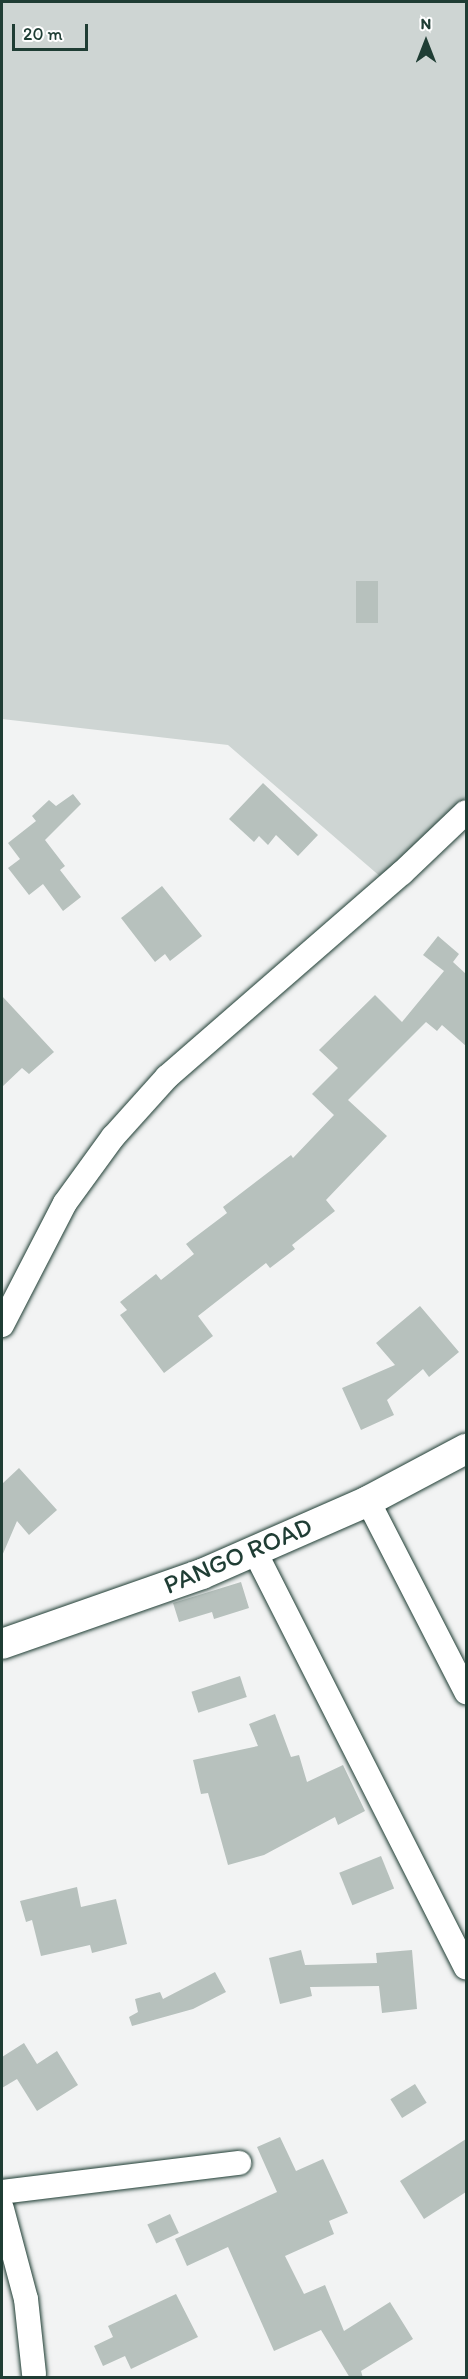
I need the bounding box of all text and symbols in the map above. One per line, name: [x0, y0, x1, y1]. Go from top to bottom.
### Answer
scale bar: [15, 12, 92, 50]
north arrow: [396, 12, 456, 72]
text: N: [421, 14, 431, 33]
text: 20 m: [23, 23, 63, 45]
street label: PANGO ROAD: [159, 1511, 317, 1601]

